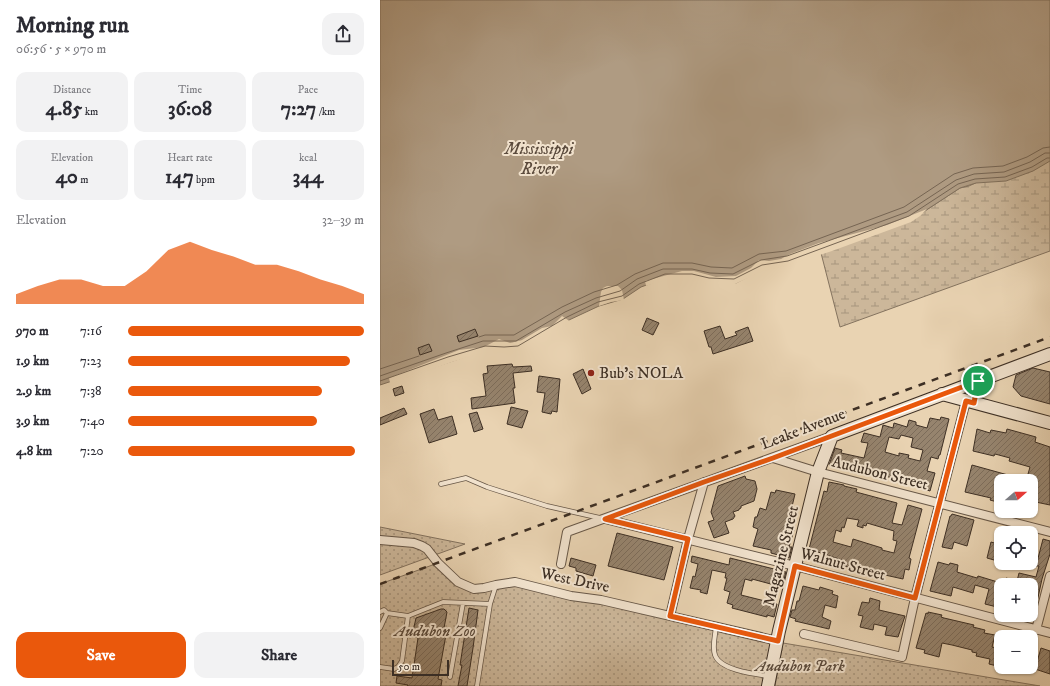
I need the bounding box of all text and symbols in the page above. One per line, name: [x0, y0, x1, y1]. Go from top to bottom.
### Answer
text: Morning run: [16, 12, 129, 39]
button: share: [322, 13, 364, 55]
text: 06:56 · 5 × 970 m: [16, 41, 106, 57]
text: Distance: [53, 83, 91, 97]
text: Time: [178, 83, 202, 97]
text: Pace: [298, 83, 318, 97]
text: 4.85: [46, 97, 82, 122]
text: 36:08: [168, 97, 212, 122]
text: 7:27: [281, 97, 316, 122]
text: km: [82, 105, 98, 119]
text: /km: [316, 105, 335, 119]
water label: Mississippi River: [504, 138, 575, 180]
text: Elevation: [51, 151, 93, 165]
text: Heart rate: [167, 151, 213, 165]
text: kcal: [299, 151, 317, 165]
text: 40: [56, 165, 78, 190]
text: 147: [165, 165, 194, 190]
text: 344: [293, 165, 323, 190]
text: m: [78, 173, 88, 187]
text: bpm: [194, 173, 215, 187]
text: Elevation: [16, 212, 66, 228]
text: 32–39 m: [322, 212, 364, 228]
text: 970 m: [16, 323, 49, 339]
text: 7:16: [80, 323, 102, 339]
text: 1.9 km: [16, 353, 49, 369]
text: 7:23: [80, 353, 101, 369]
place label: Bub's NOLA: [599, 363, 684, 383]
pin: [961, 364, 995, 398]
marker: Bub's NOLA: [586, 368, 596, 378]
icon: arrive: [967, 370, 989, 392]
text: 2.9 km: [16, 383, 51, 399]
text: 7:38: [80, 383, 102, 399]
street label: Leake Avenue: [758, 404, 848, 454]
text: 3.9 km: [16, 413, 49, 429]
text: 7:40: [80, 413, 105, 429]
text: 4.8 km: [16, 443, 52, 459]
text: 7:20: [80, 443, 104, 459]
street label: Audubon Street: [830, 451, 930, 495]
north arrow: [994, 474, 1038, 518]
map controls: [994, 474, 1038, 674]
street label: Magazine Street: [759, 503, 803, 609]
button: locate: [994, 526, 1038, 570]
street label: Walnut Street: [797, 543, 888, 585]
street label: West Drive: [538, 563, 612, 597]
button: +: [994, 578, 1038, 622]
park label: Audubon Zoo: [393, 621, 475, 641]
button: −: [994, 630, 1038, 674]
button: Save: [16, 632, 186, 678]
button: Share: [194, 632, 364, 678]
park label: Audubon Park: [753, 656, 845, 676]
scale bar: [392, 658, 449, 677]
text: 50 m: [398, 660, 420, 674]

